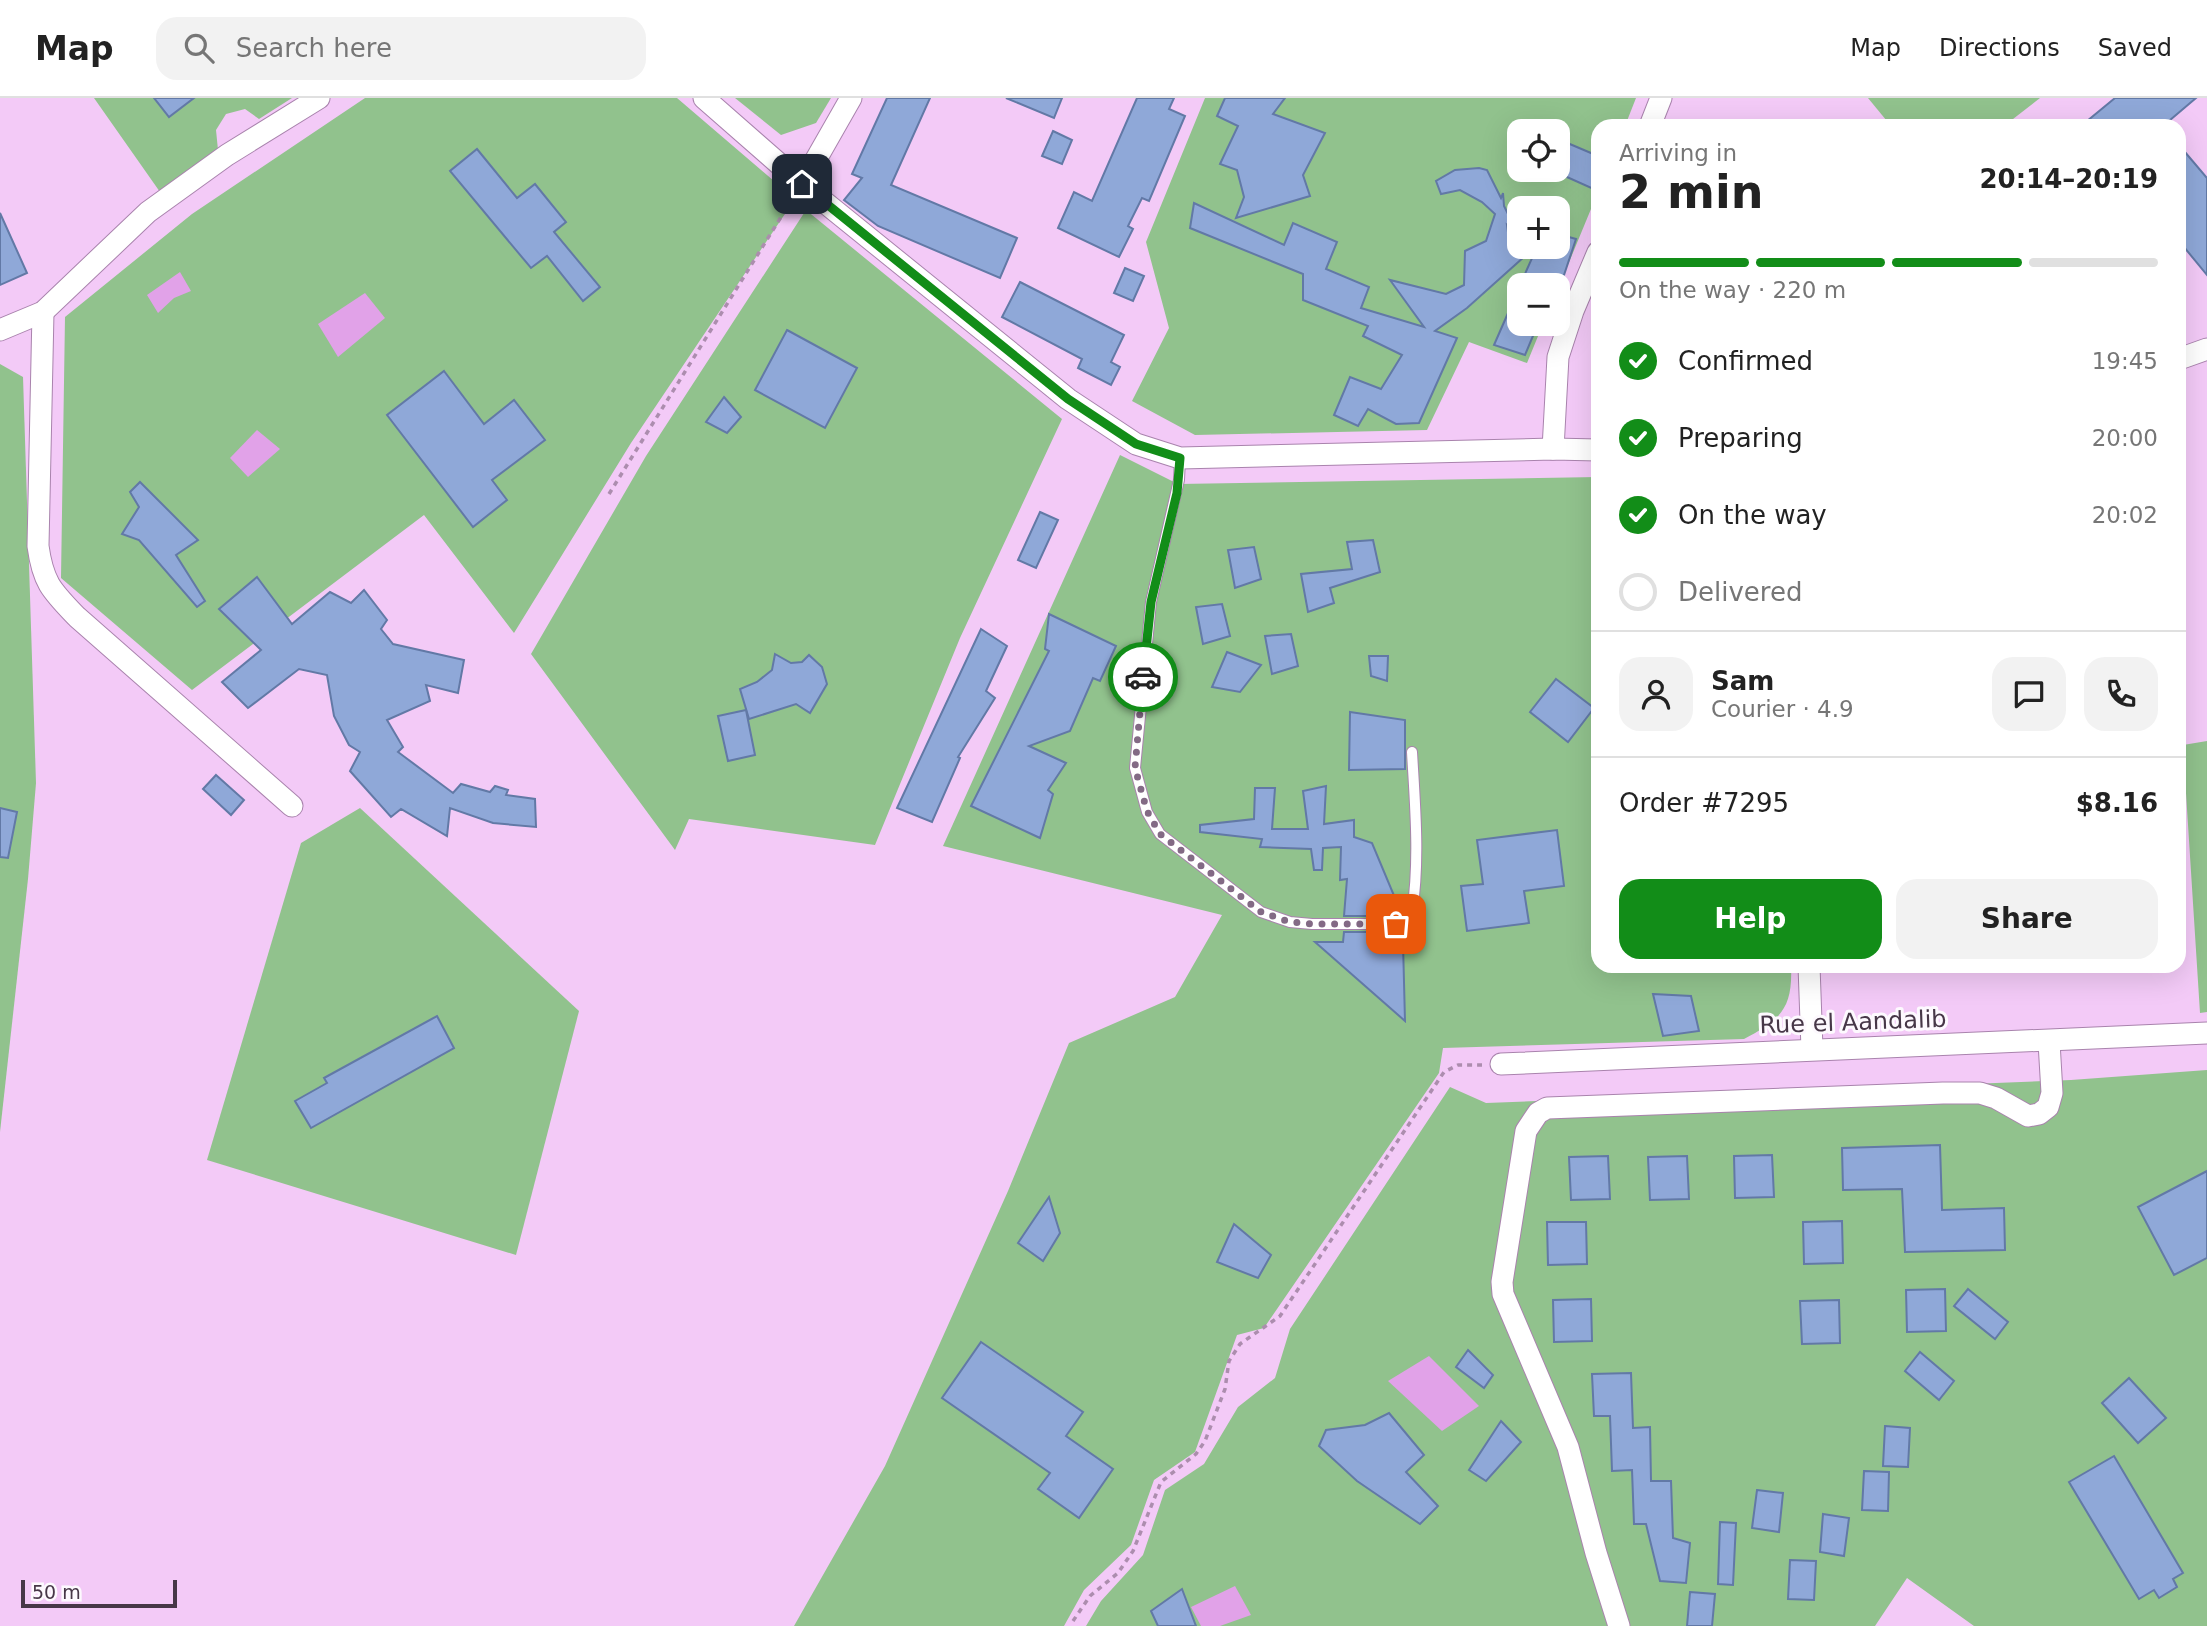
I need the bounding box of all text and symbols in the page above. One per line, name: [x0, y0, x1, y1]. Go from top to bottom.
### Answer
search box: [156, 17, 646, 80]
text: Map: [35, 29, 114, 68]
icon: search: [180, 29, 218, 67]
text: Search here: [236, 33, 392, 63]
text: Map: [1850, 34, 1901, 62]
text: Directions: [1939, 34, 2060, 62]
text: Saved: [2098, 34, 2172, 62]
map controls: [1507, 119, 1570, 336]
button: locate: [1507, 119, 1570, 182]
text: Arriving in: [1619, 140, 1737, 166]
pin: [772, 154, 832, 214]
text: 20:14–20:19: [1979, 164, 2158, 194]
icon: home: [783, 165, 821, 203]
text: 2 min: [1619, 165, 1763, 219]
button: +: [1507, 196, 1570, 259]
button: −: [1507, 273, 1570, 336]
text: On the way · 220 m: [1619, 277, 1846, 303]
icon: check: [1619, 342, 1657, 380]
text: Confirmed: [1678, 346, 1813, 376]
text: 19:45: [2092, 348, 2158, 374]
icon: check: [1619, 419, 1657, 457]
text: Preparing: [1678, 423, 1803, 453]
text: 20:00: [2092, 425, 2158, 451]
icon: check: [1619, 496, 1657, 534]
text: On the way: [1678, 500, 1827, 530]
text: 20:02: [2092, 502, 2158, 528]
text: Delivered: [1678, 577, 1802, 607]
courier: [1108, 642, 1178, 712]
button: person: [1619, 657, 1693, 731]
button: chat: [1992, 657, 2066, 731]
button: phone: [2084, 657, 2158, 731]
icon: car: [1124, 658, 1162, 696]
text: Sam: [1711, 666, 1774, 696]
text: Courier · 4.9: [1711, 696, 1854, 722]
text: Order #7295: [1619, 788, 1789, 818]
text: $8.16: [2076, 788, 2158, 818]
button: Help: [1619, 879, 1882, 959]
button: Share: [1896, 879, 2158, 959]
pin: [1366, 894, 1426, 954]
icon: bag: [1377, 905, 1415, 943]
street label: Rue el Aandalib: [1759, 1005, 1947, 1039]
scale bar: [21, 1577, 177, 1609]
text: 50 m: [32, 1581, 81, 1603]

